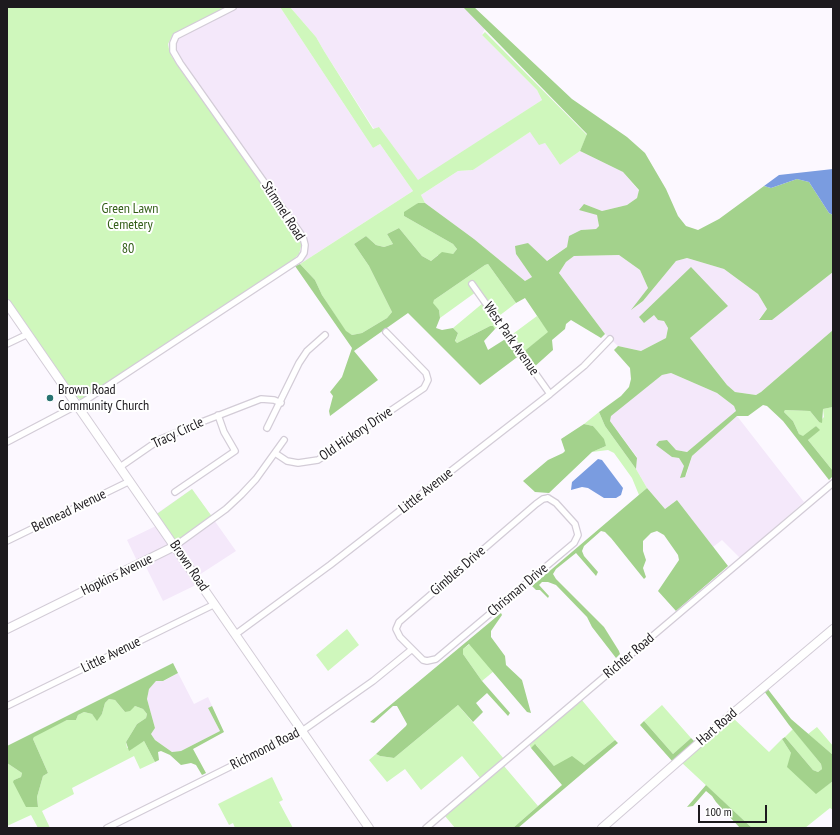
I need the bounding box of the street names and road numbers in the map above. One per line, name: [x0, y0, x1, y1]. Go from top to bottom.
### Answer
street label: Stimmel Road: [258, 178, 308, 244]
street label: West Park Avenue: [480, 299, 542, 379]
street label: Old Hickory Drive: [316, 403, 396, 465]
street label: Tracy Circle: [150, 414, 206, 452]
street label: Little Avenue: [396, 465, 456, 517]
street label: Belmead Avenue: [29, 486, 109, 536]
street label: Brown Road: [166, 537, 212, 595]
street label: Gimbles Drive: [427, 543, 489, 599]
street label: Hopkins Avenue: [79, 550, 155, 600]
street label: Chrisman Drive: [484, 560, 552, 620]
street label: Richter Road: [600, 630, 658, 682]
street label: Little Avenue: [79, 633, 143, 677]
street label: Hart Road: [693, 705, 741, 749]
street label: Richmond Road: [228, 724, 302, 774]

